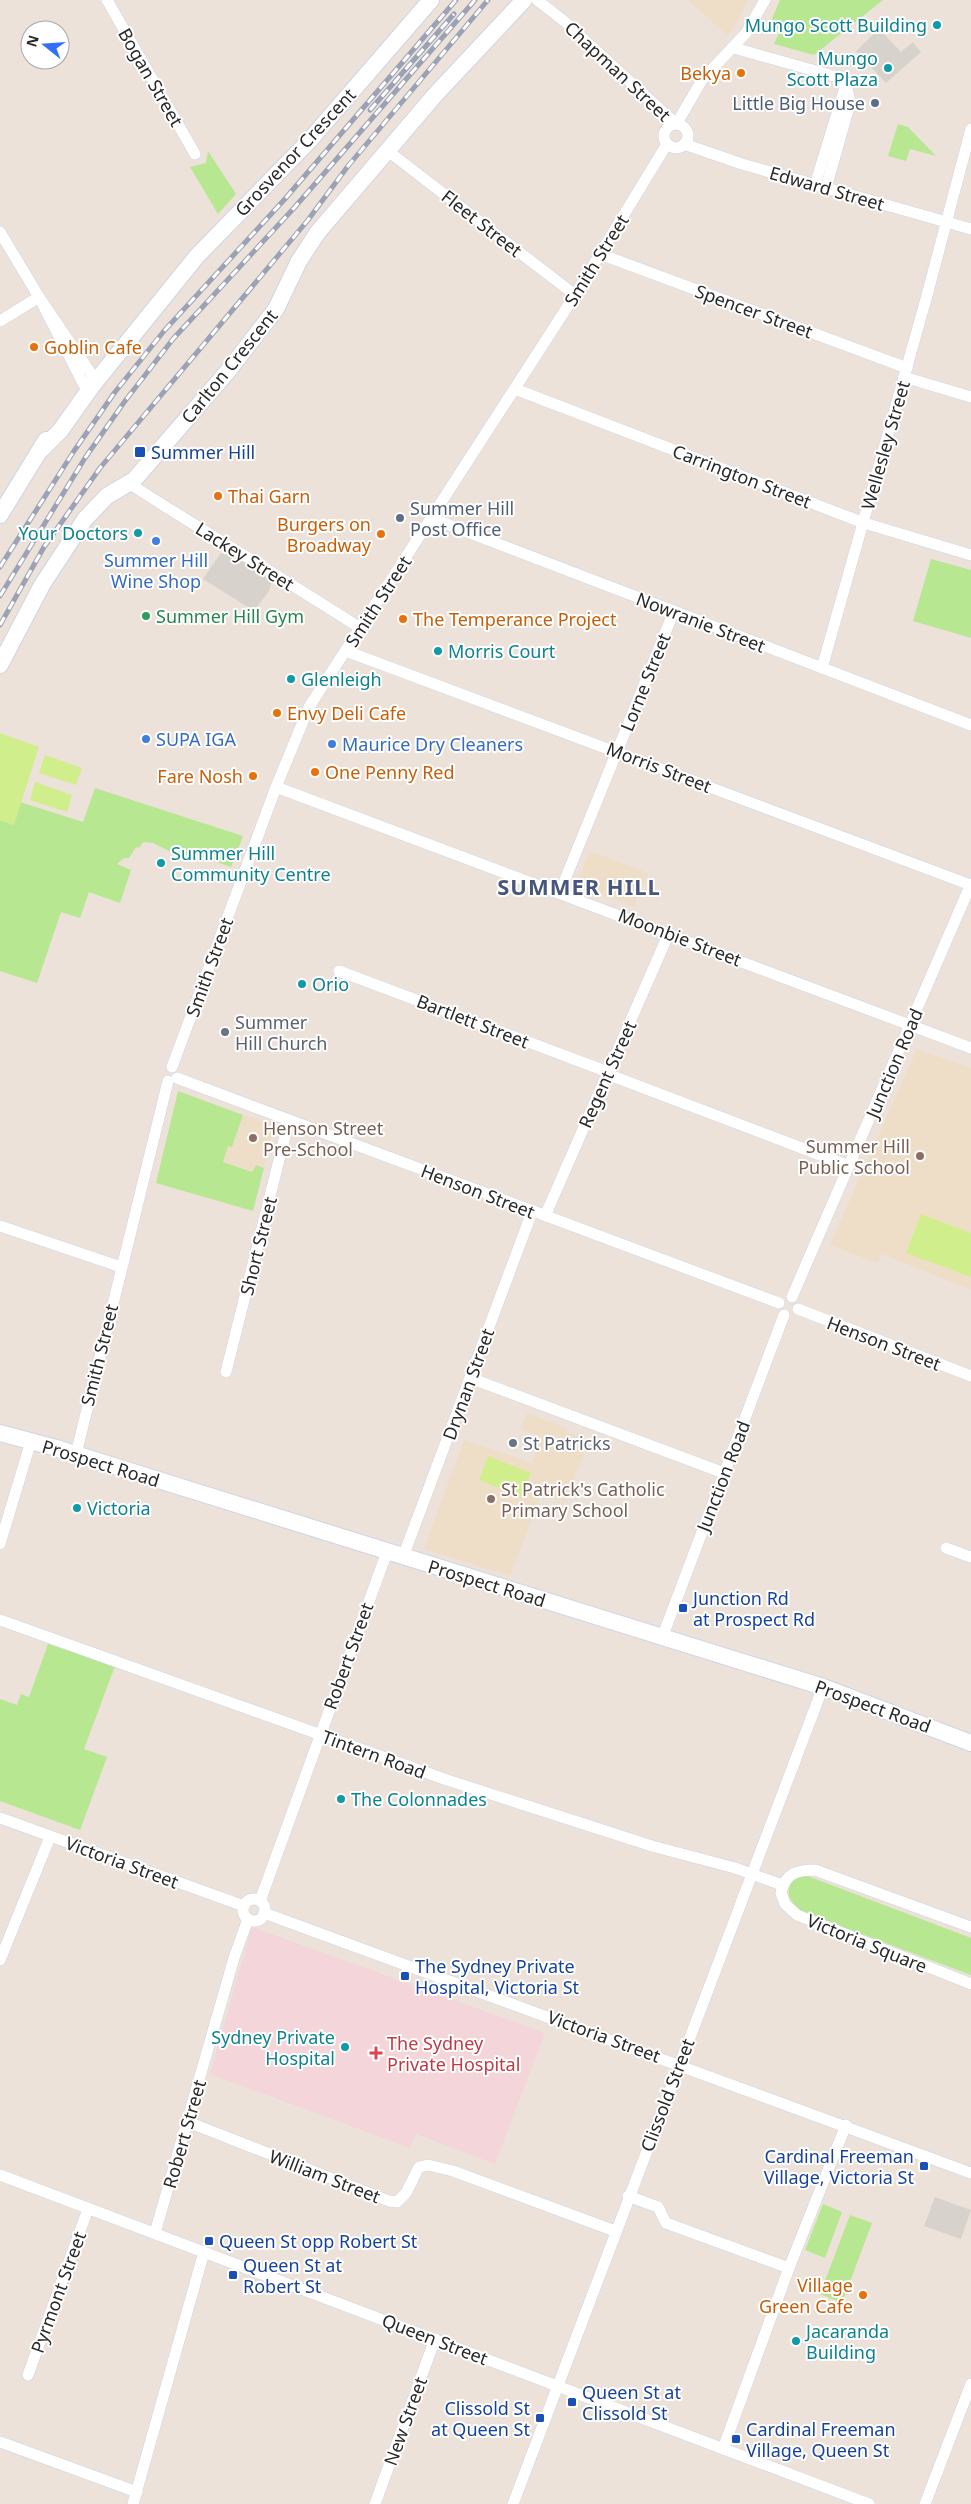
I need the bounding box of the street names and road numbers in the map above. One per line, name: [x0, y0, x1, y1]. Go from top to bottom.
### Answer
street label: Chapman Street: [560, 16, 677, 127]
street label: Bogan Street: [113, 23, 189, 131]
street label: Grosvenor Crescent: [229, 82, 361, 221]
street label: Edward Street: [767, 160, 888, 216]
street label: Fleet Street: [437, 184, 527, 262]
street label: Smith Street: [558, 209, 634, 310]
street label: Spencer Street: [692, 279, 817, 344]
street label: Carlton Crescent: [175, 304, 283, 428]
street label: Wellesley Street: [855, 377, 915, 512]
street label: Carrington Street: [669, 439, 815, 514]
street label: Lackey Street: [191, 516, 299, 596]
street label: Smith Street: [340, 550, 417, 651]
street label: Nowranie Street: [633, 586, 769, 658]
street label: Lorne Street: [614, 629, 676, 735]
street label: Morris Street: [603, 736, 715, 798]
street label: Moonbie Street: [615, 902, 745, 972]
street label: Smith Street: [180, 914, 238, 1020]
street label: Bartlett Street: [413, 989, 533, 1054]
street label: Junction Road: [859, 1005, 928, 1123]
street label: Regent Street: [573, 1016, 642, 1131]
street label: Henson Street: [418, 1158, 539, 1224]
street label: Short Street: [234, 1194, 282, 1298]
street label: Smith Street: [75, 1301, 123, 1408]
street label: Henson Street: [824, 1310, 945, 1376]
street label: Drynan Street: [437, 1324, 499, 1443]
street label: Junction Road: [690, 1417, 755, 1537]
street label: Prospect Road: [39, 1434, 163, 1492]
street label: Prospect Road: [425, 1554, 549, 1612]
street label: Robert Street: [318, 1599, 379, 1713]
street label: Prospect Road: [812, 1674, 934, 1738]
street label: Tintern Road: [319, 1724, 429, 1784]
street label: Victoria Street: [62, 1830, 182, 1894]
street label: Victoria Square: [803, 1908, 931, 1978]
street label: Victoria Street: [544, 2004, 664, 2068]
street label: Clissold Street: [634, 2034, 700, 2155]
street label: Robert Street: [157, 2076, 211, 2191]
street label: William Street: [266, 2144, 384, 2208]
street label: Pyrmont Street: [25, 2227, 91, 2356]
street label: Queen Street: [379, 2308, 492, 2370]
street label: New Street: [378, 2373, 432, 2469]

